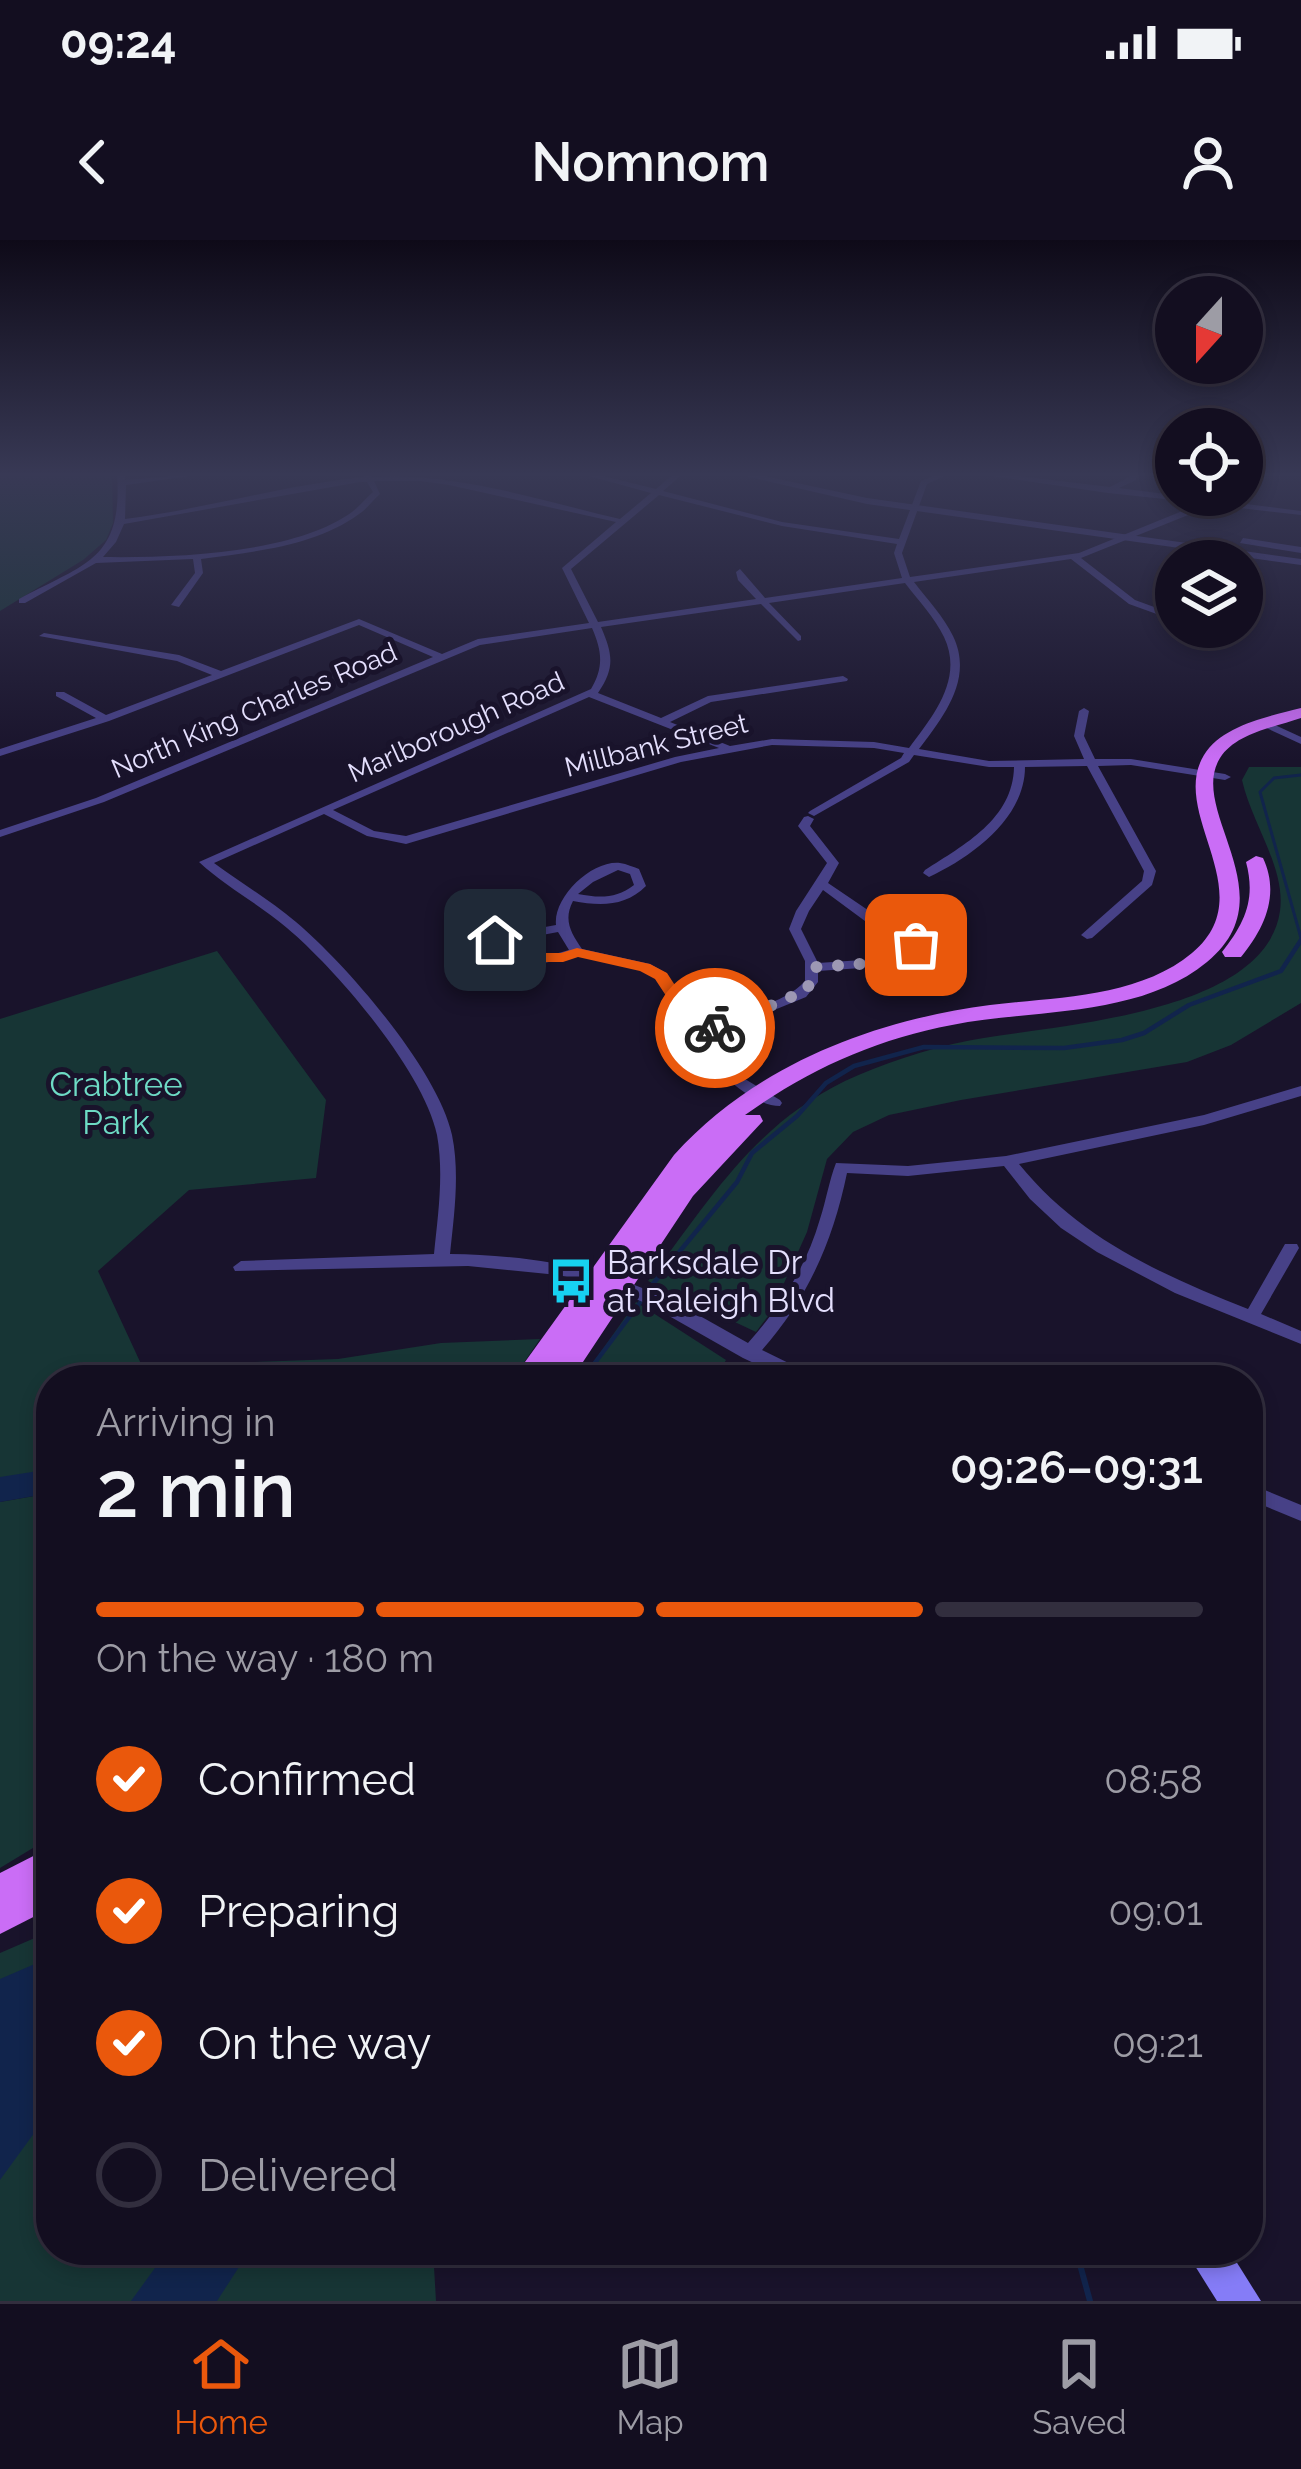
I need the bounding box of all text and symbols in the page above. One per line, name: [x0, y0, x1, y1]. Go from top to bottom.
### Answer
text: 09:24: [60, 16, 176, 69]
icon: back: [60, 129, 126, 195]
icon: person: [1175, 129, 1241, 195]
text: Nomnom: [531, 130, 770, 194]
north arrow: [1155, 276, 1263, 384]
map controls: [1155, 276, 1263, 648]
button: locate: [1155, 408, 1263, 516]
button: layers: [1155, 540, 1263, 648]
street label: North King Charles Road: [107, 636, 401, 784]
street label: Marlborough Road: [343, 665, 569, 789]
street label: Millbank Street: [561, 707, 751, 783]
pin: [444, 889, 546, 991]
pin: [865, 894, 967, 996]
icon: home: [462, 907, 528, 973]
icon: bag: [883, 912, 949, 978]
courier: [655, 968, 775, 1088]
icon: bike: [682, 995, 748, 1061]
park label: Crabtree Park: [49, 1065, 183, 1142]
place label: Barksdale Dr at Raleigh Blvd: [607, 1243, 835, 1320]
bus stop icon: Barksdale Dr at Raleigh Blvd: [546, 1256, 596, 1306]
text: Arriving in: [96, 1399, 276, 1445]
text: 09:26–09:31: [950, 1441, 1203, 1494]
text: 2 min: [96, 1444, 296, 1535]
text: On the way · 180 m: [96, 1635, 434, 1681]
icon: check: [96, 1746, 162, 1812]
text: Confirmed: [198, 1753, 416, 1806]
text: 08:58: [1104, 1756, 1203, 1802]
icon: check: [96, 1878, 162, 1944]
text: Preparing: [198, 1885, 399, 1938]
text: 09:01: [1108, 1888, 1203, 1934]
icon: check: [96, 2010, 162, 2076]
text: On the way: [198, 2017, 432, 2070]
text: 09:21: [1112, 2020, 1203, 2066]
text: Delivered: [198, 2149, 398, 2202]
tab: Home: [174, 2331, 268, 2442]
tab: Map: [616, 2331, 684, 2442]
tab: Saved: [1032, 2331, 1127, 2442]

